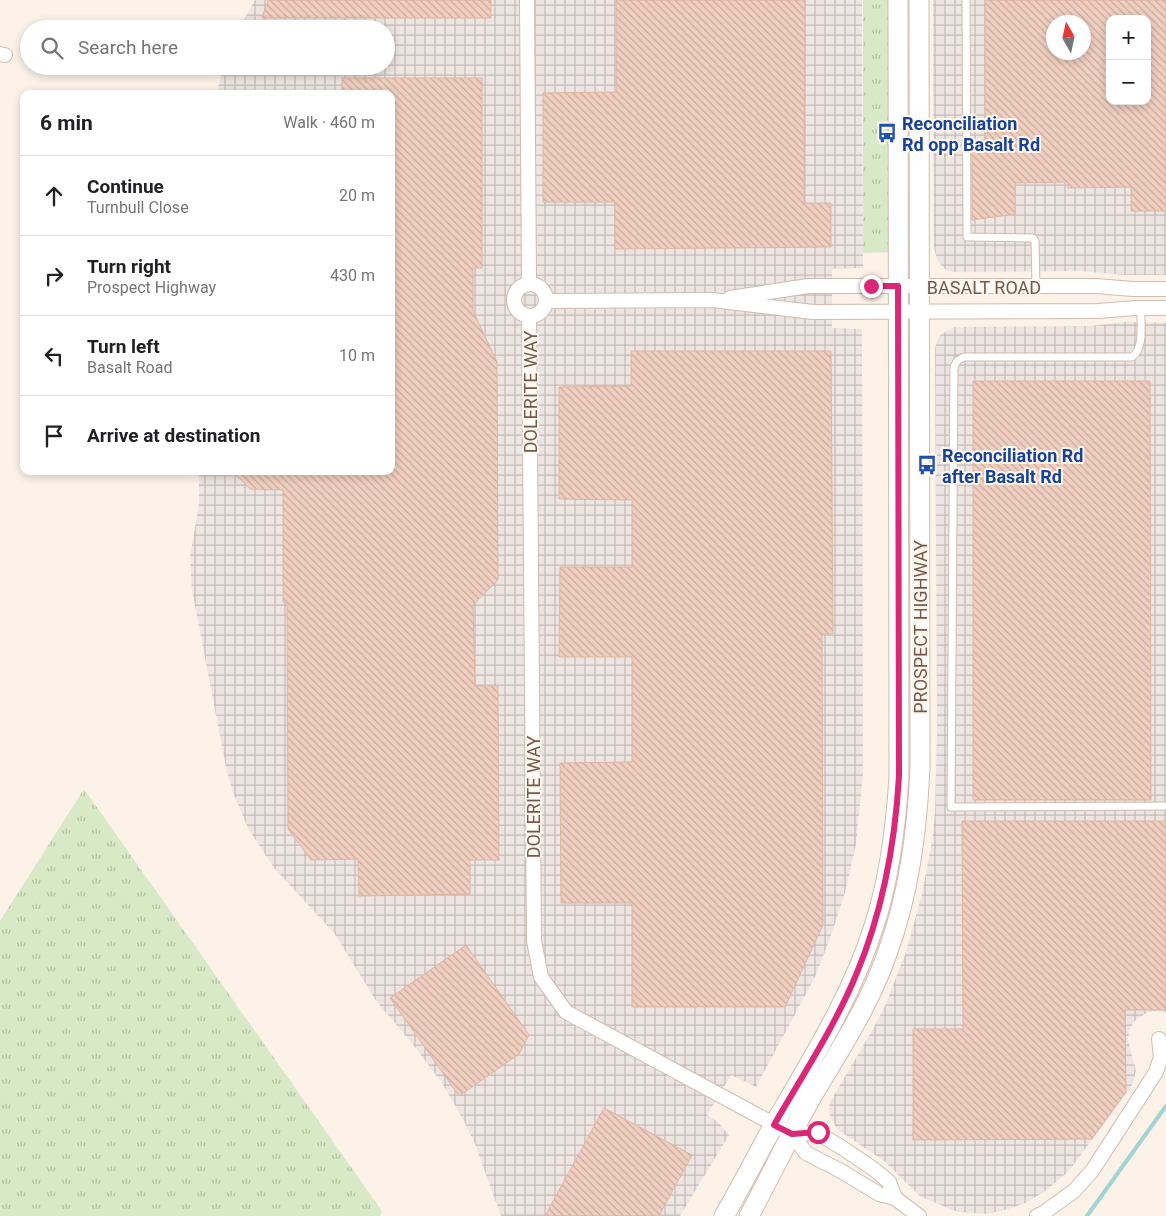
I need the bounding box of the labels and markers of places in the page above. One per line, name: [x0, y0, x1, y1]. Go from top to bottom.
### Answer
place label: Reconciliation Rd opp Basalt Rd: [902, 113, 1040, 155]
bus stop icon: Reconciliation Rd opp Basalt Rd: [876, 122, 898, 144]
place label: Reconciliation Rd after Basalt Rd: [942, 445, 1083, 487]
bus stop icon: Reconciliation Rd after Basalt Rd: [916, 454, 938, 476]

